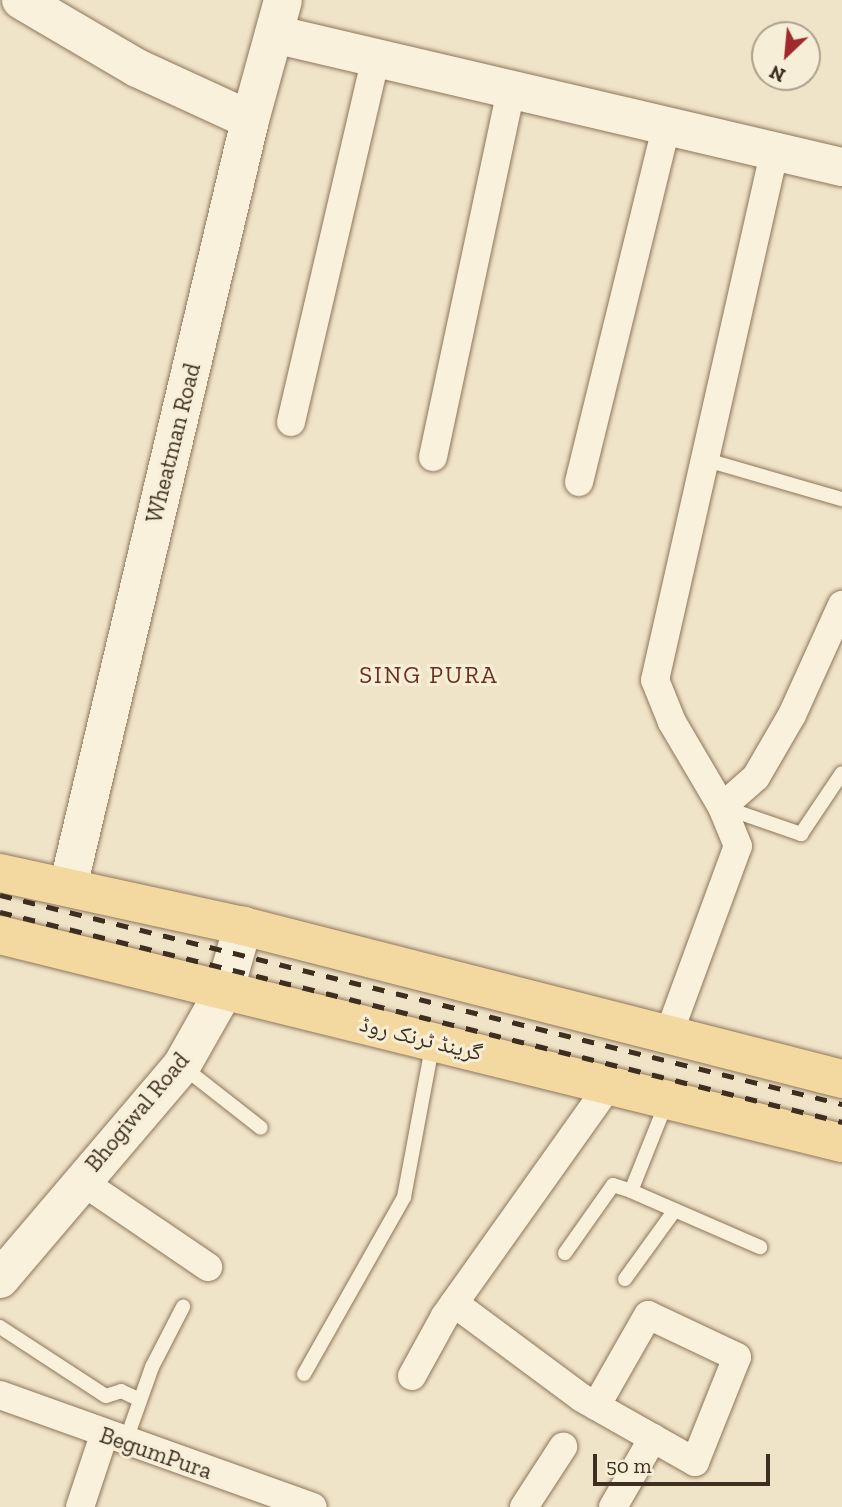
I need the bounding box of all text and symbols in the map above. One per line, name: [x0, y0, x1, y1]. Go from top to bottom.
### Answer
north arrow: [751, 21, 821, 91]
text: N: [766, 60, 789, 87]
street label: Wheatman Road: [140, 360, 206, 526]
district label: SING PURA: [360, 661, 498, 689]
street label: گرینڈ ٹرنک روڈ: [357, 1009, 485, 1067]
street label: Bhogiwal Road: [79, 1047, 195, 1177]
street label: BegumPura: [96, 1421, 216, 1485]
scale bar: [597, 1440, 774, 1484]
text: 50 m: [606, 1453, 652, 1478]

